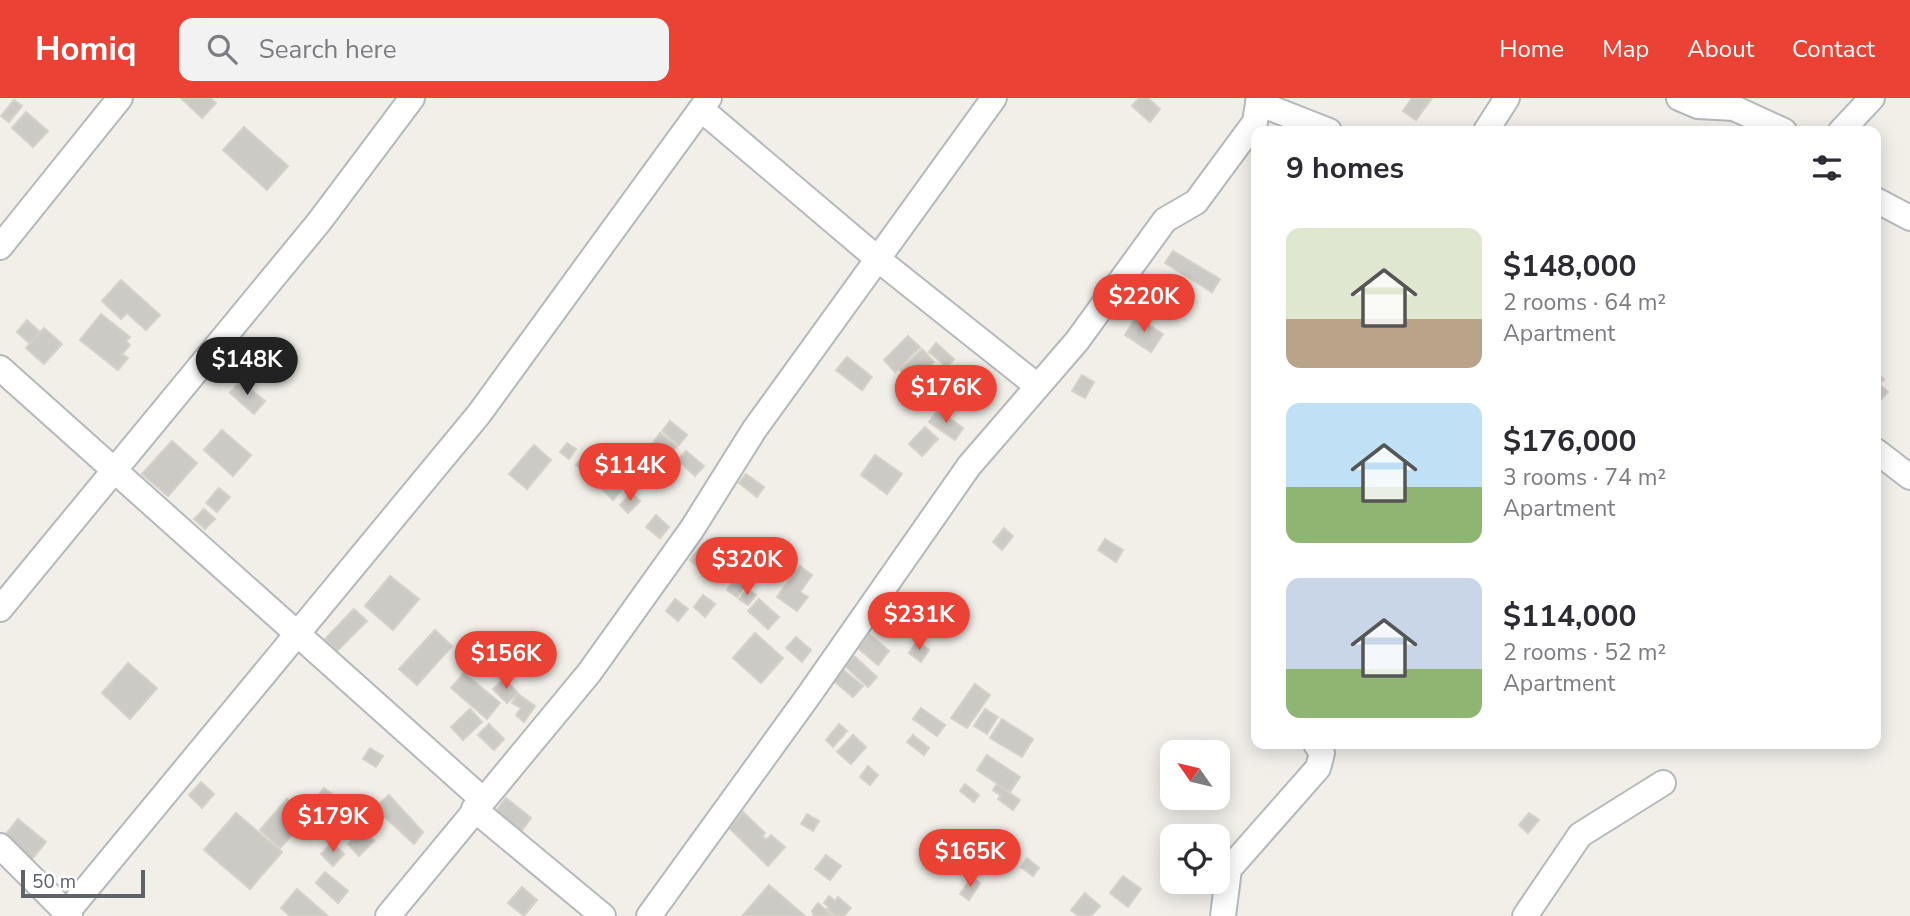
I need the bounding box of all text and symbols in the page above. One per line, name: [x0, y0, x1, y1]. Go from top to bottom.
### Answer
search box: [179, 18, 669, 81]
text: Homiq: [35, 27, 137, 72]
icon: search: [203, 30, 241, 68]
text: Search here: [259, 32, 397, 67]
text: Home: [1499, 33, 1564, 65]
text: Map: [1602, 33, 1649, 65]
text: About: [1687, 33, 1754, 65]
text: Contact: [1792, 33, 1875, 65]
text: 9 homes: [1286, 148, 1404, 189]
icon: filters: [1808, 149, 1846, 187]
text: $148,000: [1503, 246, 1636, 287]
icon: home: [1342, 256, 1426, 340]
pin: $220K: [1095, 274, 1193, 334]
text: $220K: [1109, 281, 1179, 312]
text: 2 rooms · 64 m²: [1503, 287, 1666, 318]
text: Apartment: [1503, 318, 1615, 349]
pin: $148K: [198, 338, 296, 397]
text: $148K: [212, 344, 282, 375]
pin: $176K: [897, 366, 995, 425]
text: $176K: [911, 372, 981, 403]
text: $176,000: [1503, 421, 1636, 462]
icon: home: [1342, 431, 1426, 515]
pin: $114K: [581, 444, 679, 503]
text: $114K: [595, 450, 665, 481]
text: 3 rooms · 74 m²: [1503, 462, 1666, 493]
text: Apartment: [1503, 493, 1615, 524]
pin: $320K: [698, 538, 796, 597]
text: $320K: [712, 544, 782, 575]
pin: $231K: [870, 592, 968, 652]
text: $114,000: [1503, 596, 1636, 637]
text: $231K: [884, 599, 954, 630]
icon: home: [1342, 606, 1426, 690]
pin: $156K: [457, 632, 555, 691]
text: 2 rooms · 52 m²: [1503, 637, 1666, 668]
text: $156K: [471, 638, 541, 669]
text: Apartment: [1503, 668, 1615, 699]
north arrow: [1160, 740, 1230, 810]
map controls: [1160, 740, 1230, 894]
pin: $179K: [284, 794, 382, 854]
text: $179K: [298, 801, 368, 832]
button: locate: [1160, 824, 1230, 894]
pin: $165K: [921, 830, 1019, 889]
text: $165K: [935, 836, 1005, 867]
scale bar: [21, 867, 145, 899]
text: 50 m: [32, 869, 76, 895]

